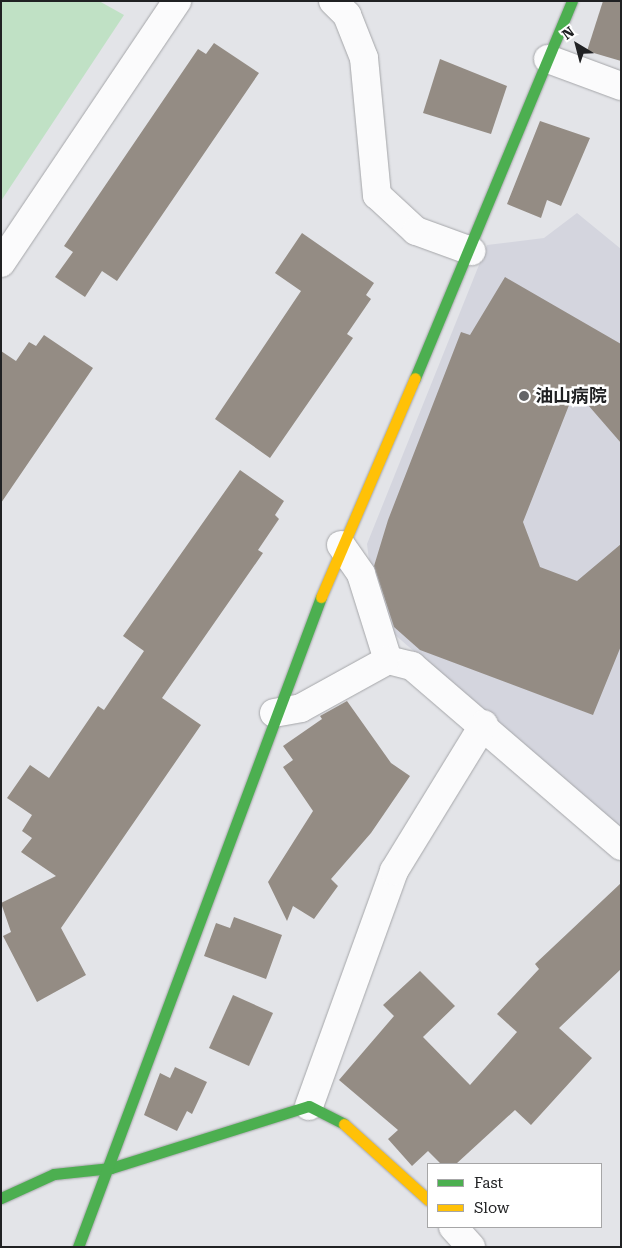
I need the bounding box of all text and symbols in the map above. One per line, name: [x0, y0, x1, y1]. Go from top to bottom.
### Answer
north arrow: [552, 20, 602, 70]
text: N: [559, 23, 577, 43]
place label: 油山病院: [535, 385, 607, 407]
marker: 油山病院: [517, 389, 531, 403]
legend: [427, 1163, 602, 1228]
text: Fast: [474, 1174, 503, 1192]
text: Slow: [474, 1199, 509, 1217]

